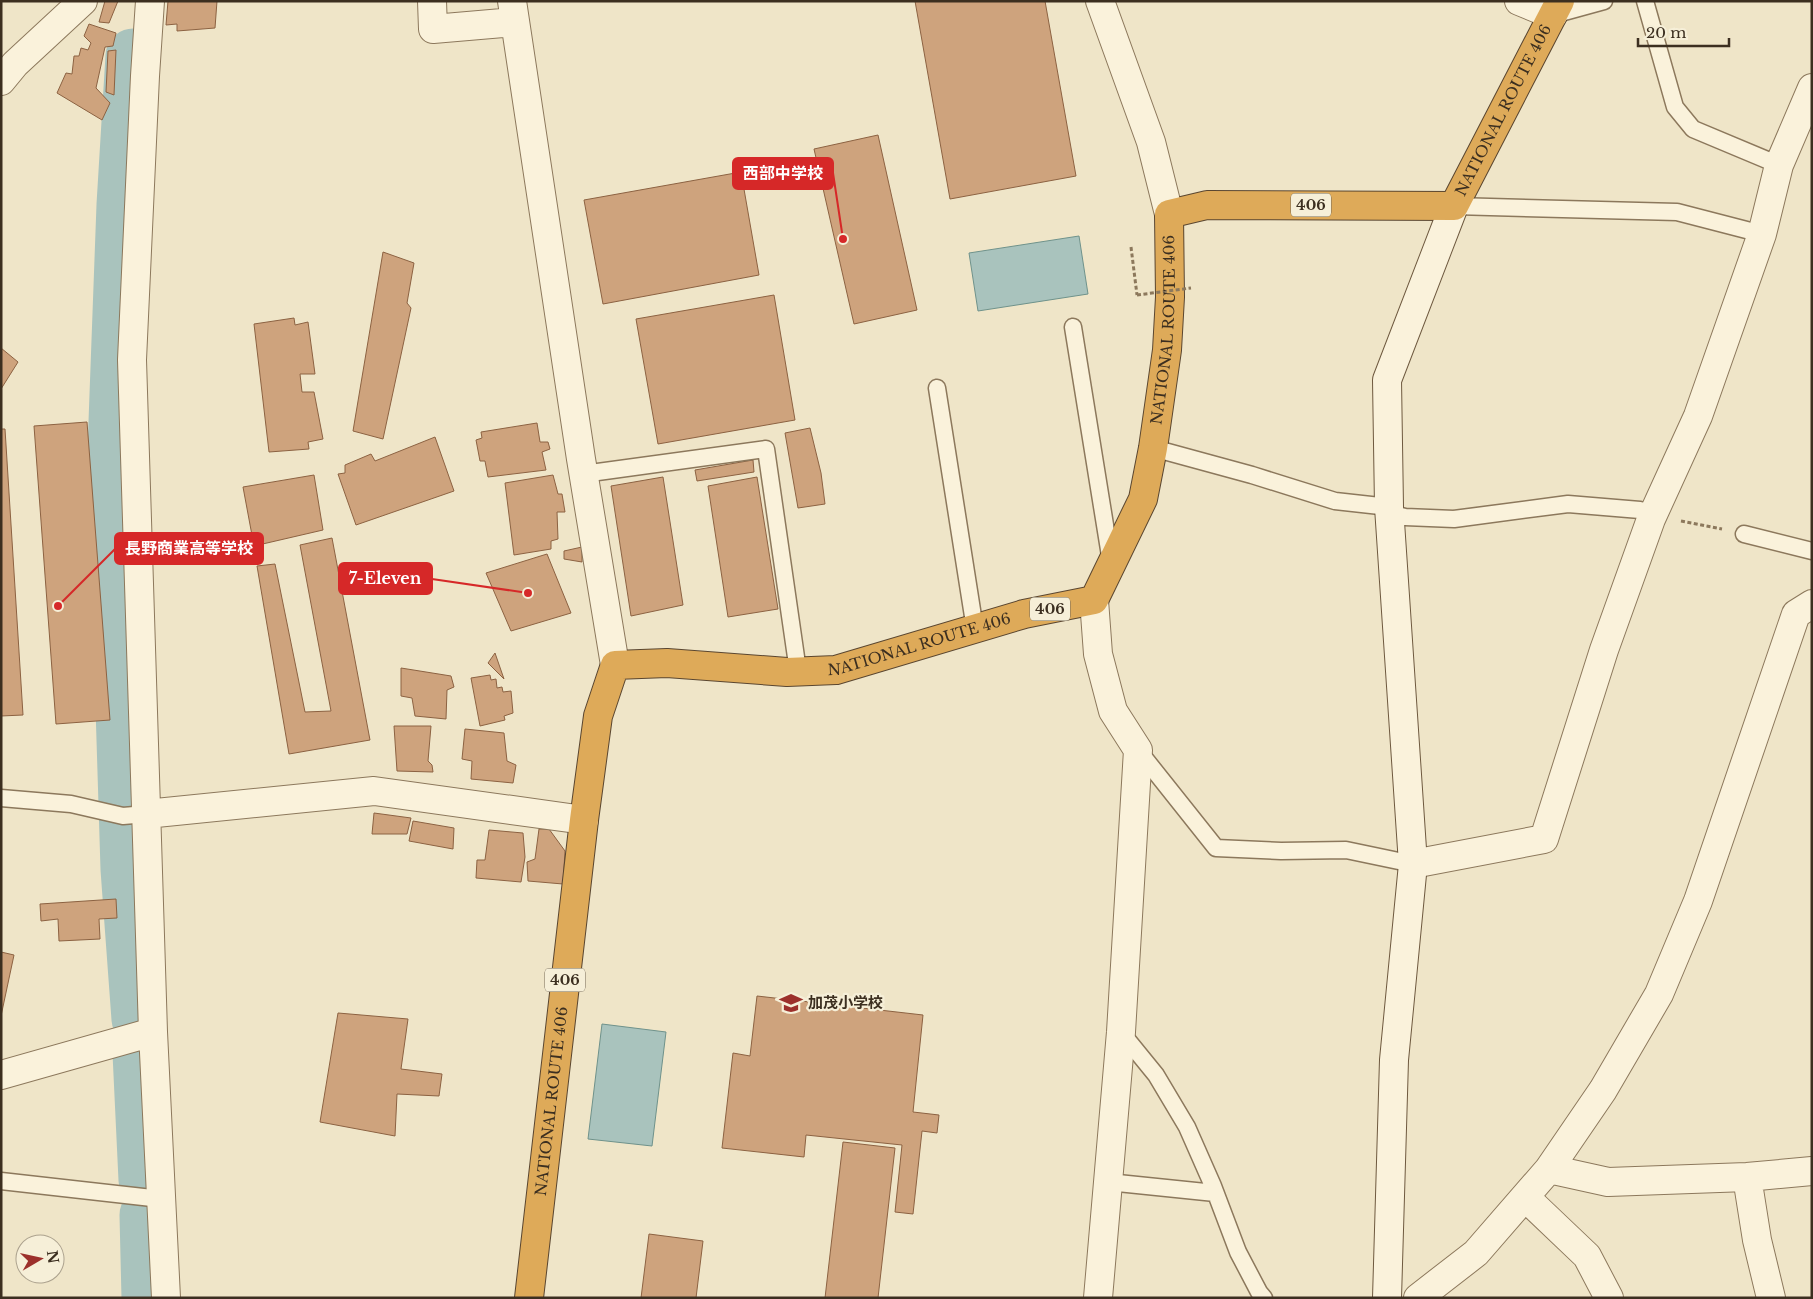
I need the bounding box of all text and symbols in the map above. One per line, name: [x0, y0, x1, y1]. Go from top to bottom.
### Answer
scale bar: [1638, 15, 1729, 47]
street label: NATIONAL ROUTE 406: [1451, 21, 1555, 199]
text: 20 m: [1646, 23, 1686, 42]
callout: 西部中学校: [733, 158, 833, 189]
text: 西部中学校: [743, 163, 823, 183]
road number: 406: [1291, 194, 1331, 216]
street label: NATIONAL ROUTE 406: [1146, 235, 1179, 426]
callout: 長野商業高等学校: [115, 533, 263, 564]
text: 長野商業高等学校: [125, 538, 253, 558]
callout: 7-Eleven: [339, 563, 432, 594]
text: 7-Eleven: [349, 568, 422, 588]
road number: 406: [1030, 598, 1070, 620]
street label: NATIONAL ROUTE 406: [827, 608, 1013, 679]
road number: 406: [545, 968, 585, 992]
school or university icon: 加茂小学校: [778, 990, 804, 1016]
place label: 加茂小学校: [808, 993, 883, 1012]
street label: NATIONAL ROUTE 406: [531, 1006, 571, 1197]
north arrow: [15, 1234, 65, 1284]
text: N: [43, 1249, 63, 1265]

